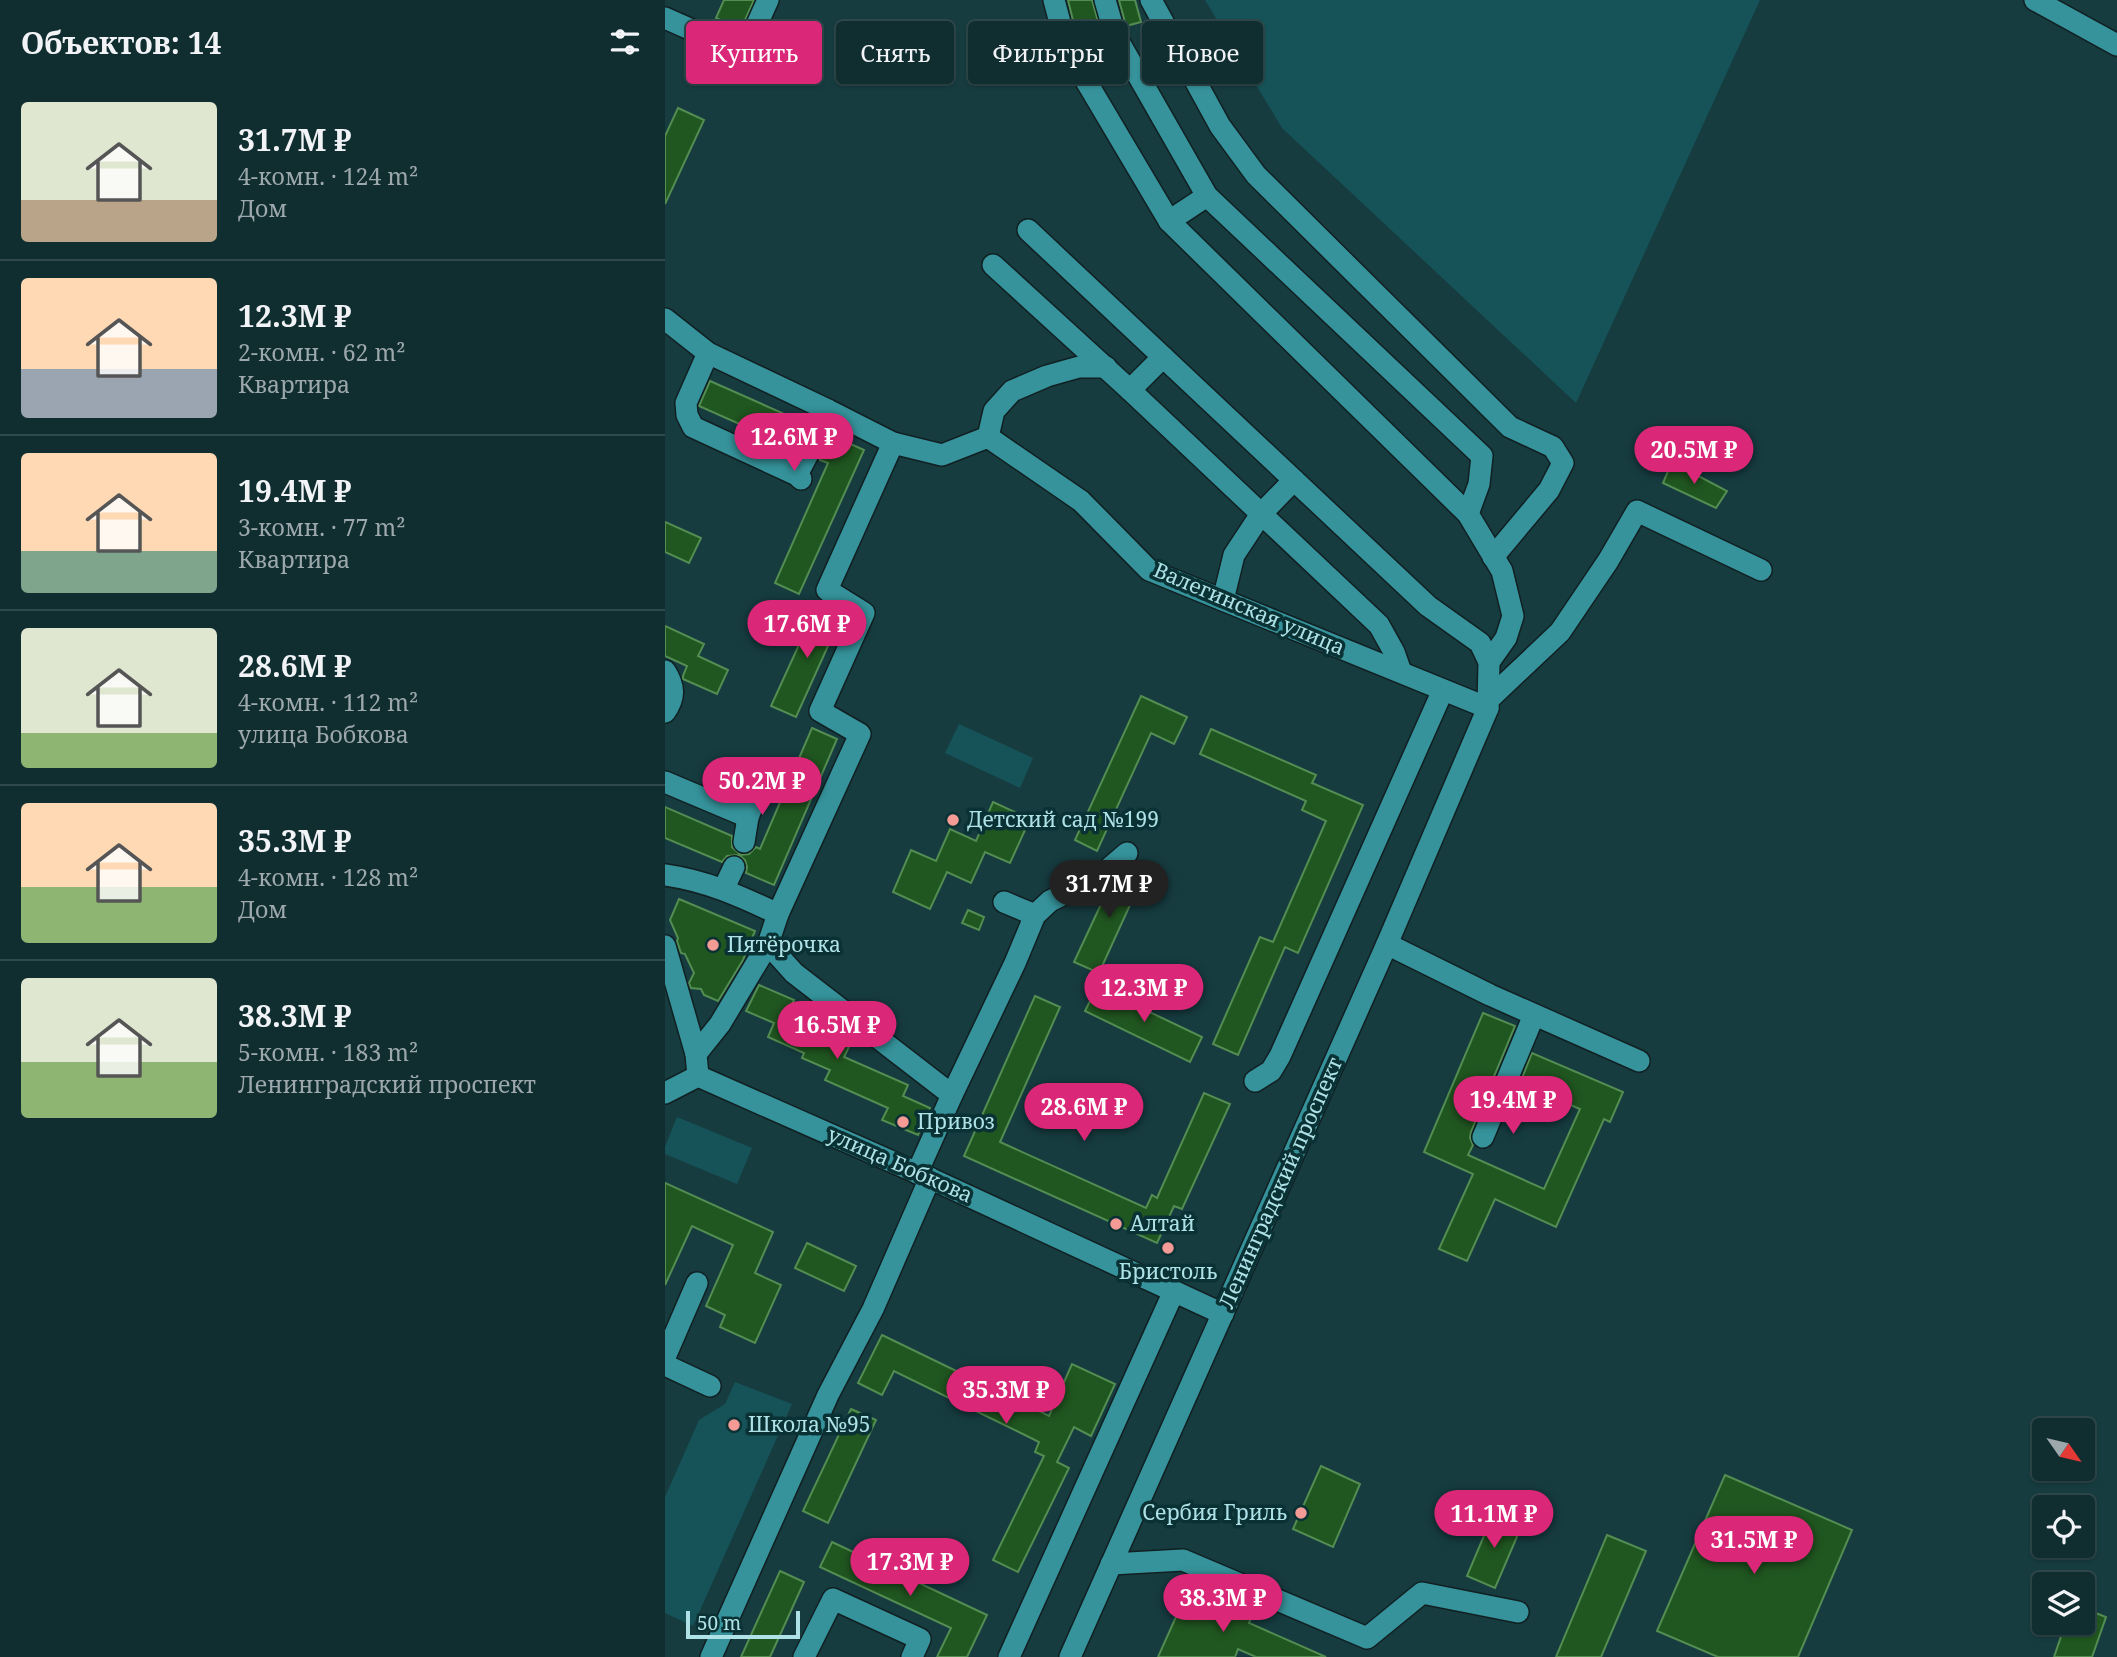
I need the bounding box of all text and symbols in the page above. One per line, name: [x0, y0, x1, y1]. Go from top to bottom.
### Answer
chip: Купить: [686, 21, 822, 84]
chip: Снять: [836, 21, 954, 84]
chip: Фильтры: [968, 21, 1128, 84]
chip: Новое: [1142, 21, 1263, 84]
text: Объектов: 14: [21, 22, 222, 63]
icon: filters: [606, 23, 644, 61]
text: 31.7M ₽: [238, 119, 352, 160]
icon: home: [77, 130, 161, 214]
text: 4-комн. · 124 m²: [238, 160, 418, 192]
text: Дом: [238, 192, 287, 224]
text: 12.3M ₽: [238, 295, 352, 336]
icon: home: [77, 306, 161, 390]
text: 2-комн. · 62 m²: [238, 336, 405, 368]
text: Квартира: [238, 368, 350, 400]
pin: 12.6M ₽: [729, 414, 859, 473]
text: 12.6M ₽: [750, 420, 838, 452]
pin: 20.5M ₽: [1629, 426, 1759, 486]
text: 20.5M ₽: [1650, 433, 1738, 465]
text: 19.4M ₽: [238, 470, 352, 511]
icon: home: [77, 481, 161, 565]
text: 3-комн. · 77 m²: [238, 511, 405, 543]
text: Квартира: [238, 543, 350, 575]
street label: Валегинская улица: [1150, 555, 1349, 661]
pin: 17.6M ₽: [742, 600, 872, 660]
text: 17.6M ₽: [763, 607, 851, 639]
text: 28.6M ₽: [238, 645, 352, 686]
icon: home: [77, 656, 161, 740]
text: 4-комн. · 112 m²: [238, 686, 418, 718]
text: улица Бобкова: [238, 718, 409, 750]
pin: 50.2M ₽: [697, 758, 827, 817]
text: 50.2M ₽: [718, 764, 806, 796]
place label: Детский сад №199: [967, 805, 1159, 833]
marker: Детский сад №199: [945, 812, 961, 828]
text: 35.3M ₽: [238, 820, 352, 861]
icon: home: [77, 831, 161, 915]
pin: 31.7M ₽: [1044, 860, 1174, 920]
text: 4-комн. · 128 m²: [238, 861, 418, 893]
text: 31.7M ₽: [1065, 867, 1153, 899]
text: Дом: [238, 893, 287, 925]
place label: Пятёрочка: [727, 930, 841, 958]
marker: Пятёрочка: [705, 937, 721, 953]
pin: 12.3M ₽: [1079, 964, 1209, 1024]
text: 12.3M ₽: [1100, 971, 1188, 1003]
text: 38.3M ₽: [238, 995, 352, 1036]
pin: 16.5M ₽: [772, 1002, 902, 1061]
icon: home: [77, 1006, 161, 1090]
text: 16.5M ₽: [793, 1008, 881, 1040]
text: 5-комн. · 183 m²: [238, 1036, 418, 1068]
street label: Ленинградский проспект: [1212, 1053, 1348, 1313]
text: Ленинградский проспект: [238, 1068, 536, 1100]
pin: 19.4M ₽: [1448, 1076, 1578, 1136]
text: 19.4M ₽: [1469, 1083, 1557, 1115]
pin: 28.6M ₽: [1019, 1084, 1149, 1143]
text: 28.6M ₽: [1040, 1090, 1128, 1122]
place label: Привоз: [917, 1107, 995, 1135]
marker: Привоз: [895, 1114, 911, 1130]
street label: улица Бобкова: [823, 1120, 977, 1209]
place label: Алтай: [1130, 1209, 1195, 1237]
marker: Алтай: [1108, 1216, 1124, 1232]
marker: Бристоль: [1160, 1240, 1176, 1256]
place label: Бристоль: [1119, 1257, 1217, 1285]
pin: 35.3M ₽: [941, 1366, 1071, 1426]
text: 35.3M ₽: [962, 1373, 1050, 1405]
place label: Школа №95: [748, 1410, 870, 1438]
marker: Школа №95: [726, 1417, 742, 1433]
north arrow: [2032, 1418, 2095, 1480]
map controls: [2032, 1418, 2095, 1635]
pin: 11.1M ₽: [1429, 1490, 1559, 1550]
button: locate: [2032, 1495, 2095, 1558]
text: 11.1M ₽: [1450, 1497, 1538, 1529]
place label: Сербия Гриль: [1142, 1498, 1287, 1526]
marker: Сербия Гриль: [1293, 1505, 1309, 1521]
pin: 31.5M ₽: [1689, 1516, 1819, 1576]
text: 31.5M ₽: [1710, 1523, 1798, 1555]
pin: 17.3M ₽: [845, 1538, 975, 1598]
text: 17.3M ₽: [866, 1545, 954, 1577]
button: layers: [2032, 1572, 2095, 1635]
pin: 38.3M ₽: [1158, 1574, 1288, 1634]
text: 38.3M ₽: [1179, 1581, 1267, 1613]
scale bar: [686, 1608, 800, 1640]
text: 50 m: [697, 1610, 741, 1636]

